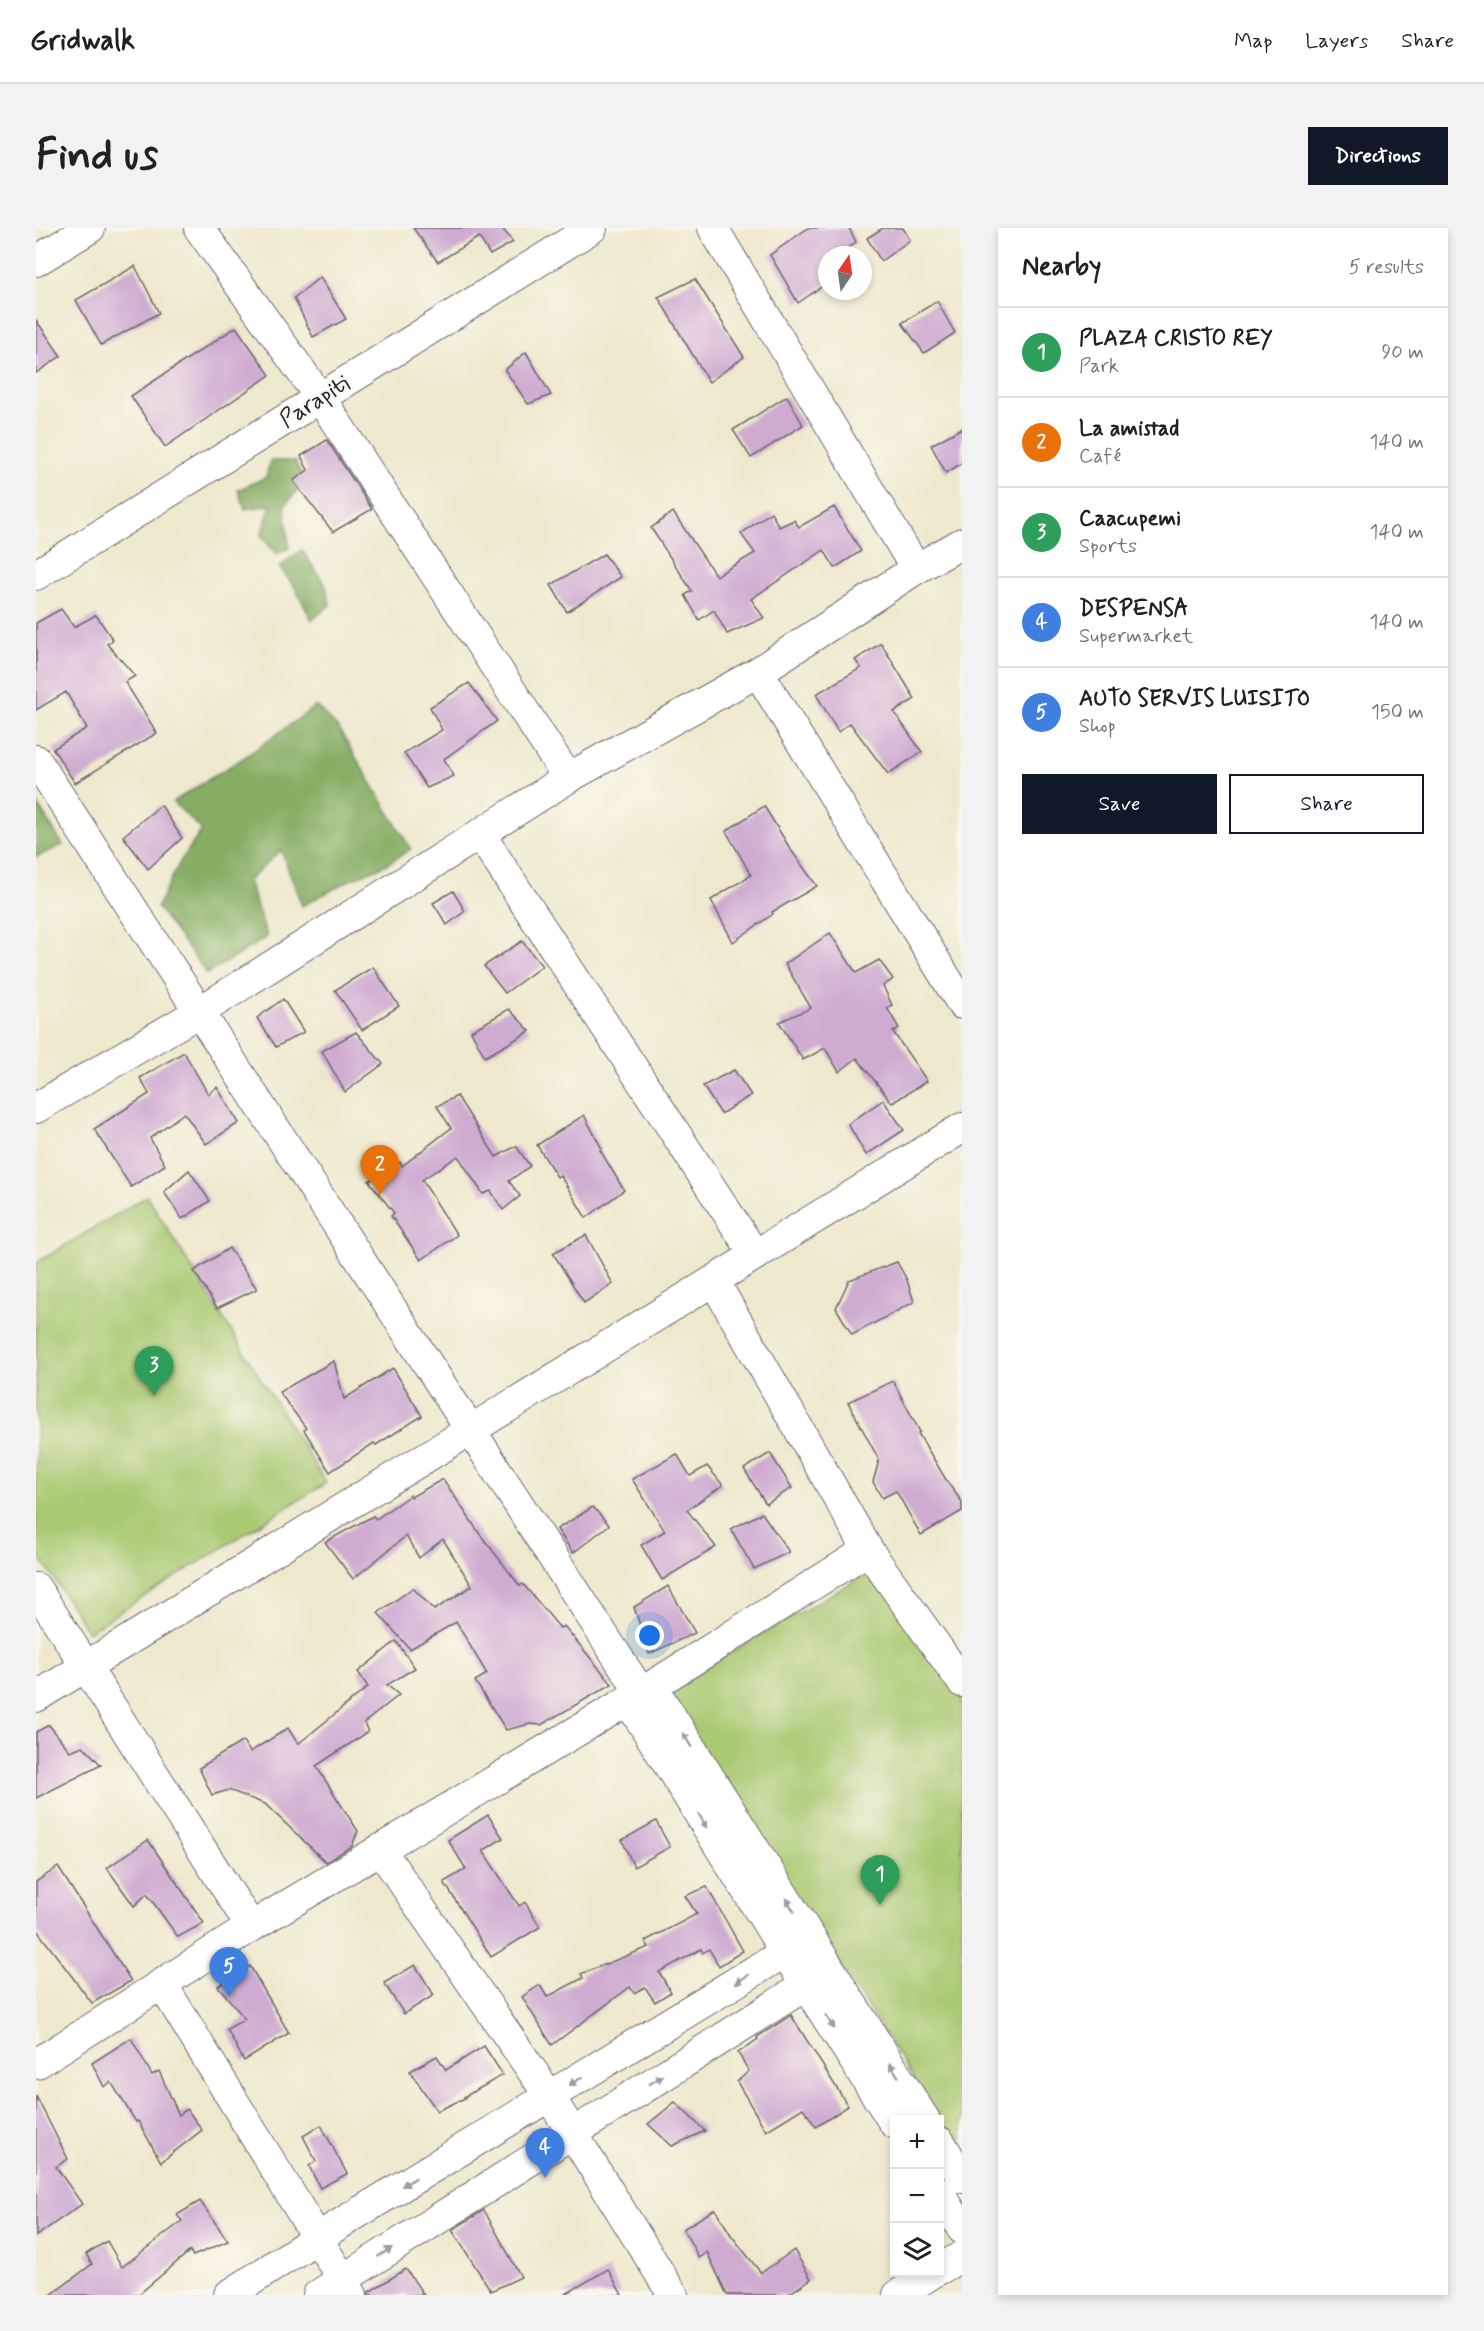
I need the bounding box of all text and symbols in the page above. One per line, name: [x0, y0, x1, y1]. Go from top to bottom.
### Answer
text: Gridwalk: [30, 23, 135, 60]
text: Map: [1234, 27, 1272, 55]
text: Layers: [1305, 27, 1368, 55]
text: Share: [1401, 27, 1454, 55]
button: Directions: [1308, 127, 1448, 185]
text: Find us: [36, 129, 158, 184]
north arrow: [818, 246, 872, 300]
text: Nearby: [1022, 250, 1101, 284]
text: 5 results: [1349, 254, 1424, 281]
text: PLAZA CRISTO REY: [1079, 325, 1273, 353]
text: 1: [1037, 339, 1046, 366]
text: 90 m: [1381, 339, 1424, 366]
text: Park: [1079, 353, 1119, 380]
street label: Parapiti: [274, 368, 356, 436]
text: La amistad: [1079, 415, 1179, 443]
text: 2: [1037, 429, 1046, 456]
text: 140 m: [1370, 429, 1424, 456]
text: Café: [1079, 443, 1121, 470]
text: Caacupemi: [1079, 505, 1181, 533]
text: 3: [1037, 519, 1046, 546]
text: 140 m: [1370, 519, 1424, 546]
text: Sports: [1079, 533, 1137, 560]
text: DESPENSA: [1079, 595, 1188, 623]
text: 4: [1036, 609, 1047, 636]
text: 140 m: [1370, 609, 1424, 636]
text: Supermarket: [1079, 623, 1193, 650]
text: AUTO SERVIS LUISITO: [1079, 685, 1310, 713]
text: 5: [1036, 699, 1048, 726]
text: 150 m: [1371, 699, 1424, 726]
text: Shop: [1079, 713, 1116, 740]
button: Save: [1022, 774, 1217, 834]
button: Share: [1229, 774, 1424, 834]
pin: 2: [360, 1146, 400, 1195]
pin: 3: [134, 1346, 174, 1396]
your location: [635, 1621, 664, 1650]
one-way arrow: [681, 1732, 692, 1748]
one-way arrow: [698, 1813, 709, 1830]
pin: 1: [860, 1856, 900, 1905]
one-way arrow: [784, 1897, 795, 1913]
pin: 5: [210, 1948, 248, 1997]
one-way arrow: [734, 1973, 750, 1984]
one-way arrow: [824, 2014, 835, 2030]
one-way arrow: [888, 2062, 899, 2078]
one-way arrow: [568, 2075, 584, 2086]
one-way arrow: [648, 2075, 664, 2086]
map controls: [890, 2115, 944, 2277]
button: +: [890, 2115, 944, 2169]
pin: 4: [526, 2128, 564, 2178]
button: −: [890, 2169, 944, 2223]
one-way arrow: [401, 2177, 417, 2188]
button: layers: [890, 2223, 944, 2277]
one-way arrow: [377, 2247, 393, 2258]

